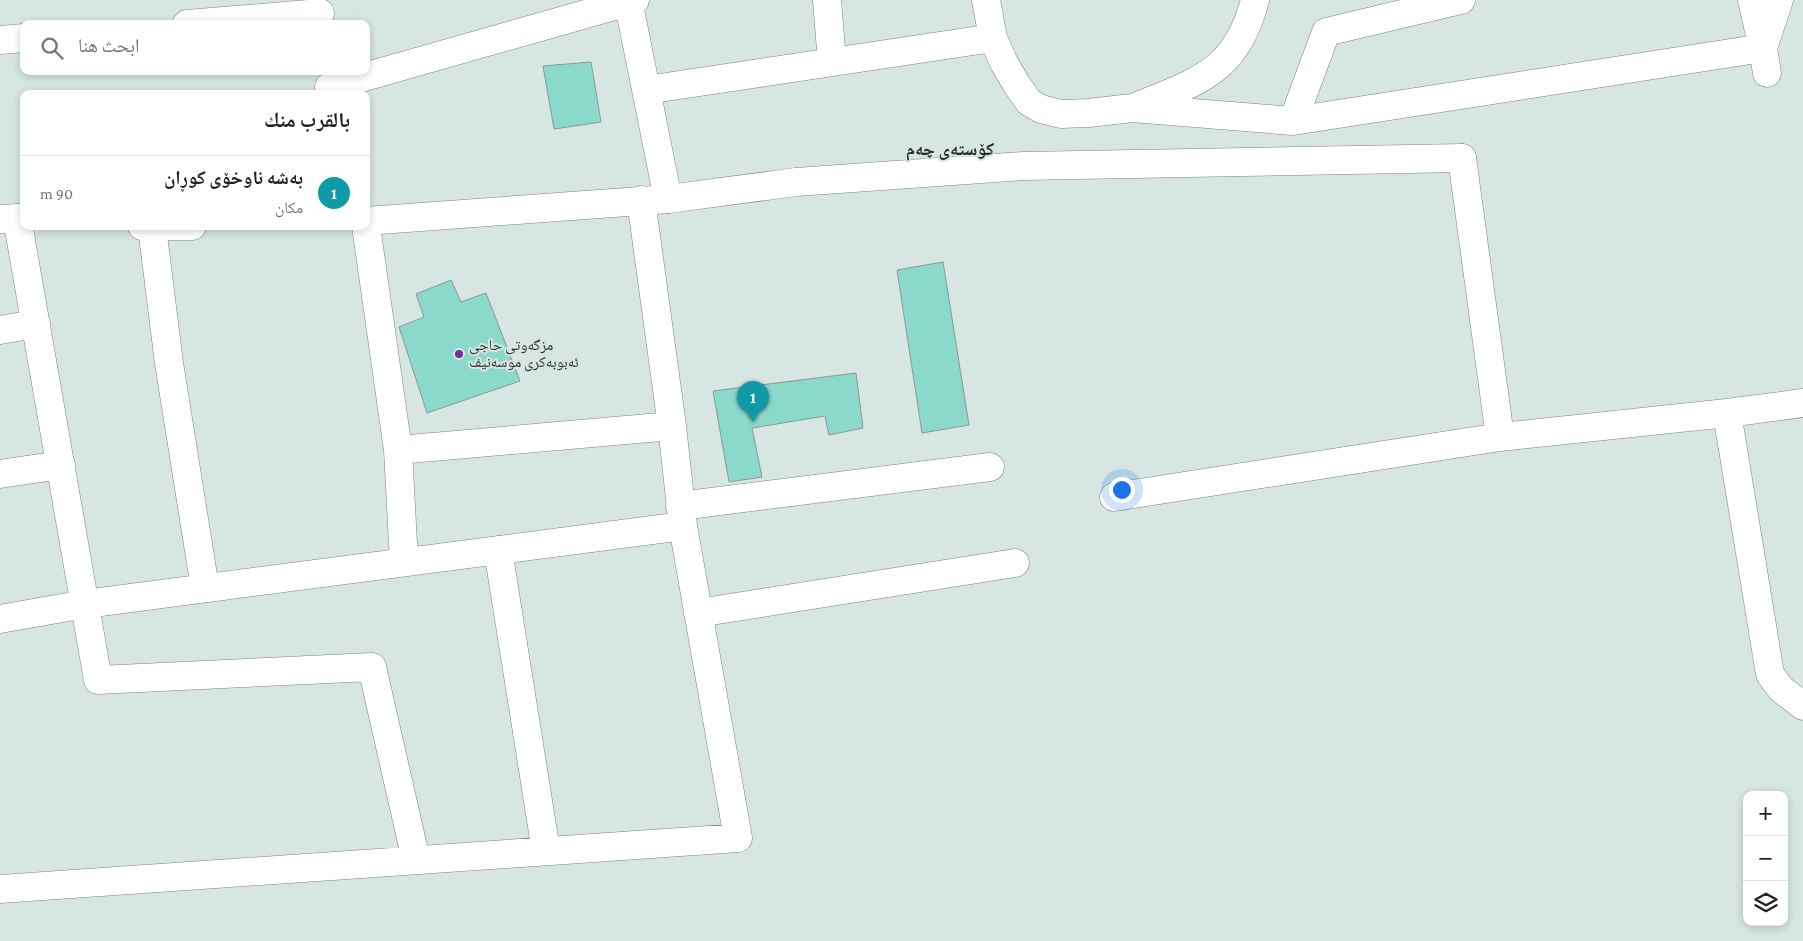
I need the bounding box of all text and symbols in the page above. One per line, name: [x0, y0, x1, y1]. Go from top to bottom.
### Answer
search box: [20, 20, 370, 75]
icon: search: [38, 34, 66, 62]
text: ابحث هنا: [78, 35, 140, 56]
text: بالقرب منك: [264, 108, 350, 132]
district label: کۆستەی چەم: [906, 139, 994, 161]
text: بەشە ناوخۆی کوڕان: [164, 167, 303, 188]
text: 90 m: [40, 185, 73, 202]
text: 1: [331, 185, 337, 202]
text: مكان: [275, 199, 303, 216]
place label: مزگەوتی حاجی ئەبوبەکری موسەنیف: [469, 337, 579, 372]
marker: مزگەوتی حاجی ئەبوبەکری موسەنیف: [453, 348, 465, 360]
pin: 1: [737, 381, 769, 422]
your location: [1109, 477, 1135, 503]
map controls: [1743, 791, 1788, 926]
button: +: [1743, 791, 1788, 836]
button: −: [1743, 836, 1788, 881]
button: layers: [1743, 881, 1788, 926]

